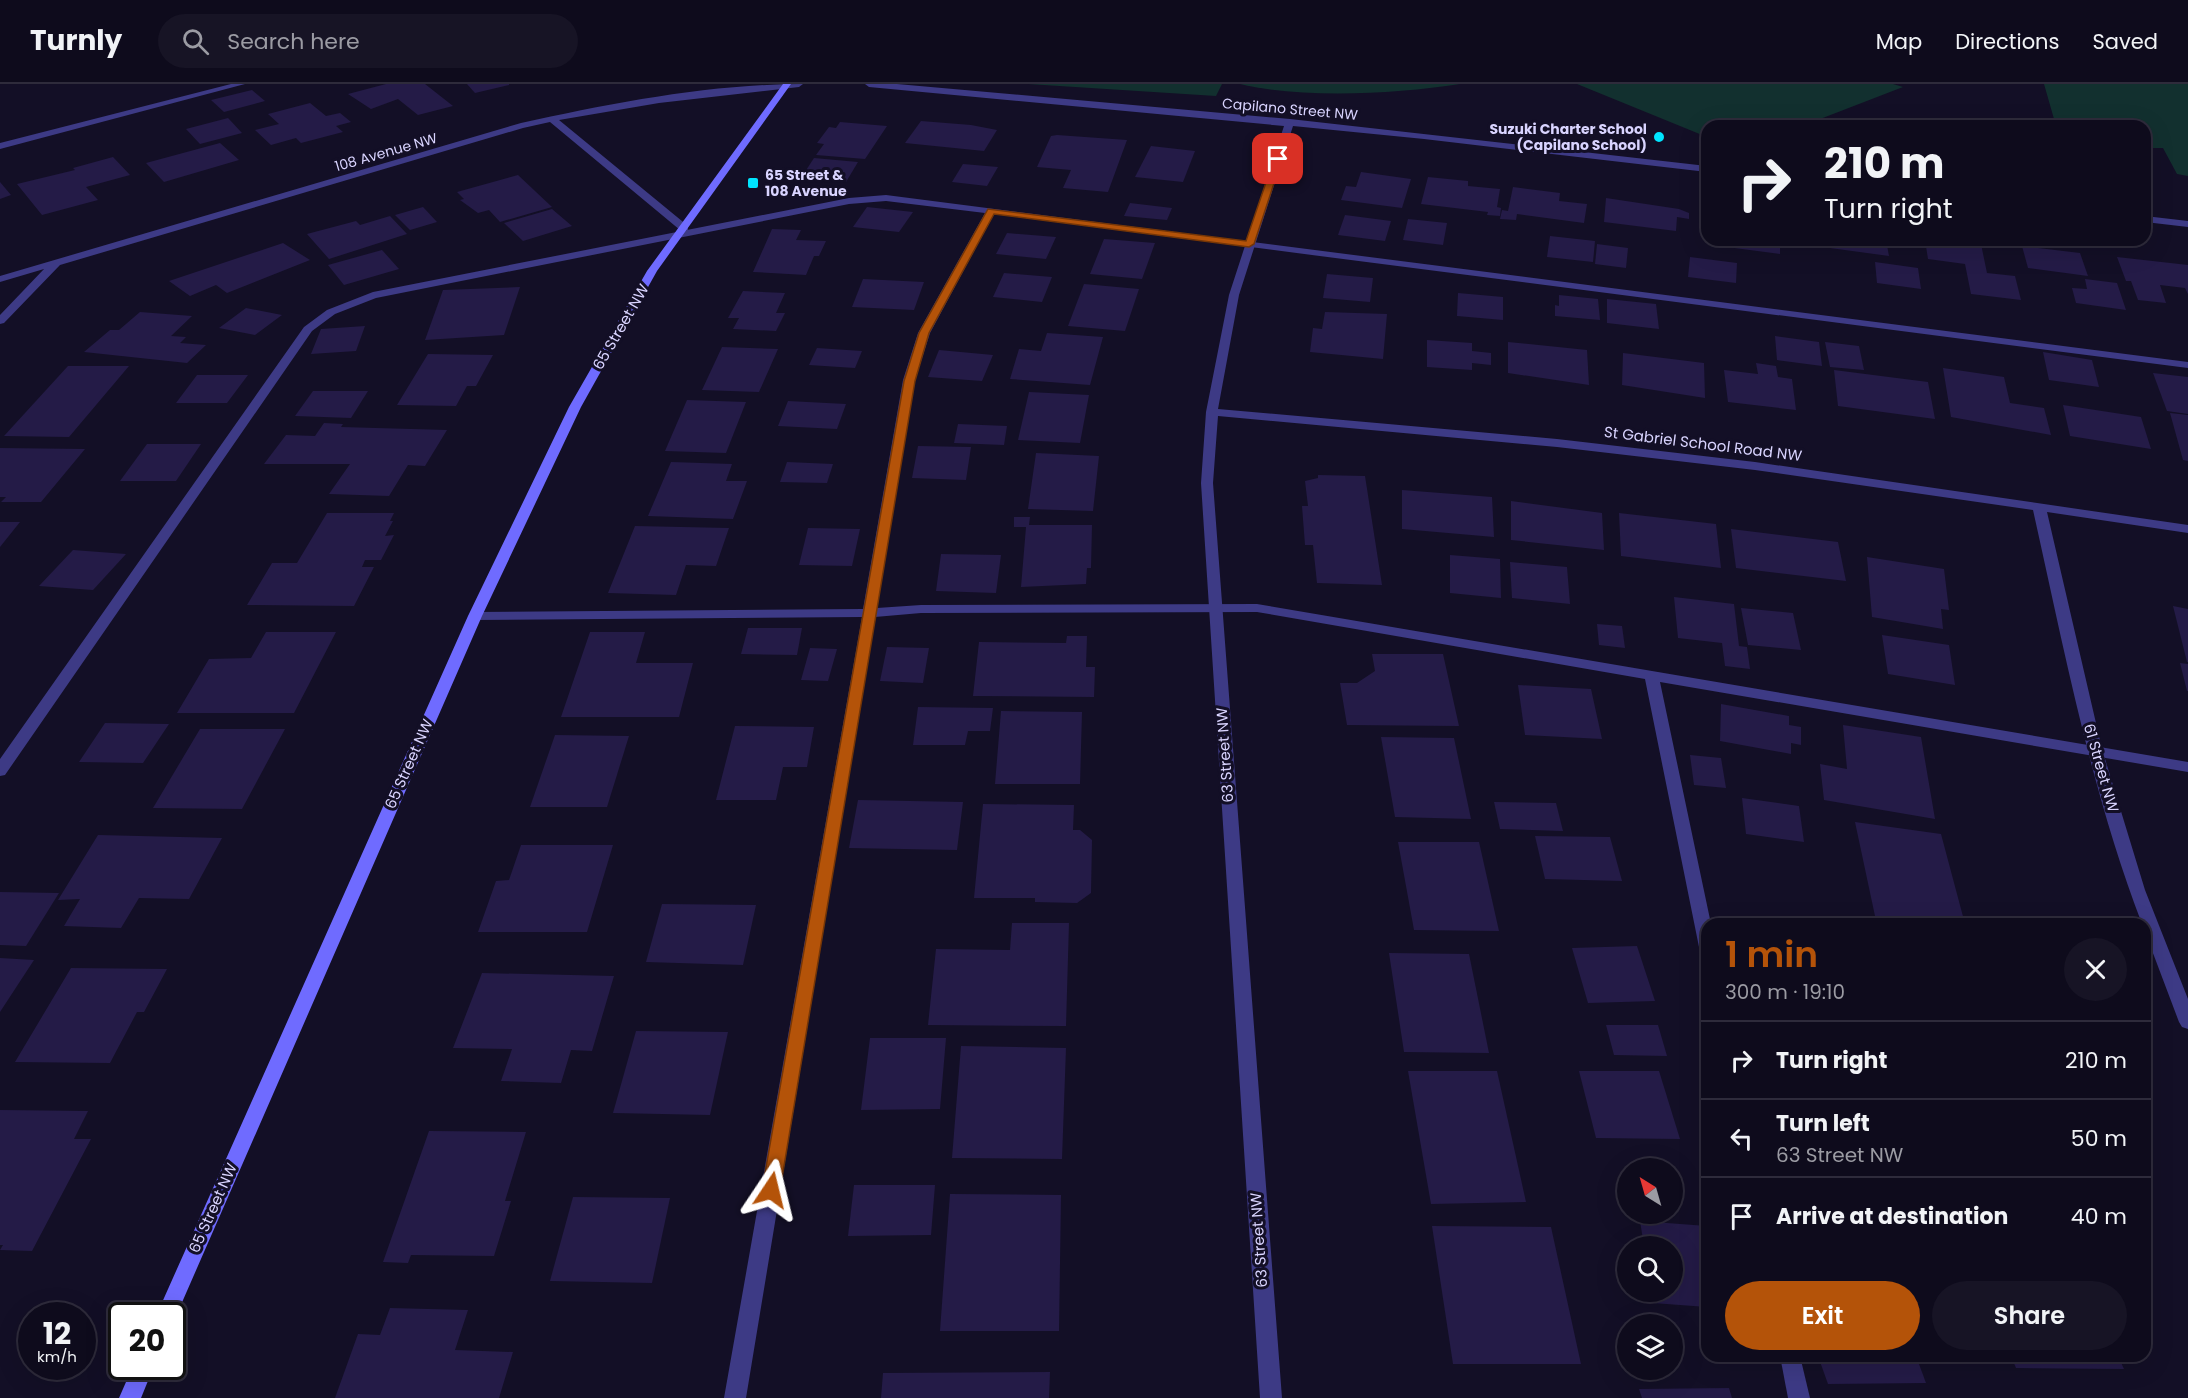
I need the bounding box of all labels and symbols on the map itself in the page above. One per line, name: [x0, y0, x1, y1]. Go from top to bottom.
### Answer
street label: Capilano Street NW: [1221, 93, 1359, 125]
place label: Suzuki Charter School (Capilano School): [1489, 119, 1647, 155]
street label: 108 Avenue NW: [332, 128, 440, 176]
marker: Suzuki Charter School (Capilano School): [1652, 130, 1666, 144]
pin: [1252, 133, 1303, 184]
place label: 65 Street & 108 Avenue: [765, 165, 847, 201]
marker: 65 Street & 108 Avenue: [746, 176, 760, 190]
street label: 65 Street NW: [587, 280, 654, 374]
street label: St Gabriel School Road NW: [1603, 421, 1803, 466]
street label: 63 Street NW: [1211, 706, 1238, 803]
street label: 65 Street NW: [379, 715, 438, 812]
street label: 61 Street NW: [2079, 721, 2124, 815]
position arrow: [739, 1158, 803, 1222]
north arrow: [1617, 1158, 1683, 1224]
street label: 65 Street NW: [183, 1159, 242, 1256]
street label: 63 Street NW: [1245, 1191, 1272, 1288]
speed limit sign: 20: [108, 1302, 186, 1380]

